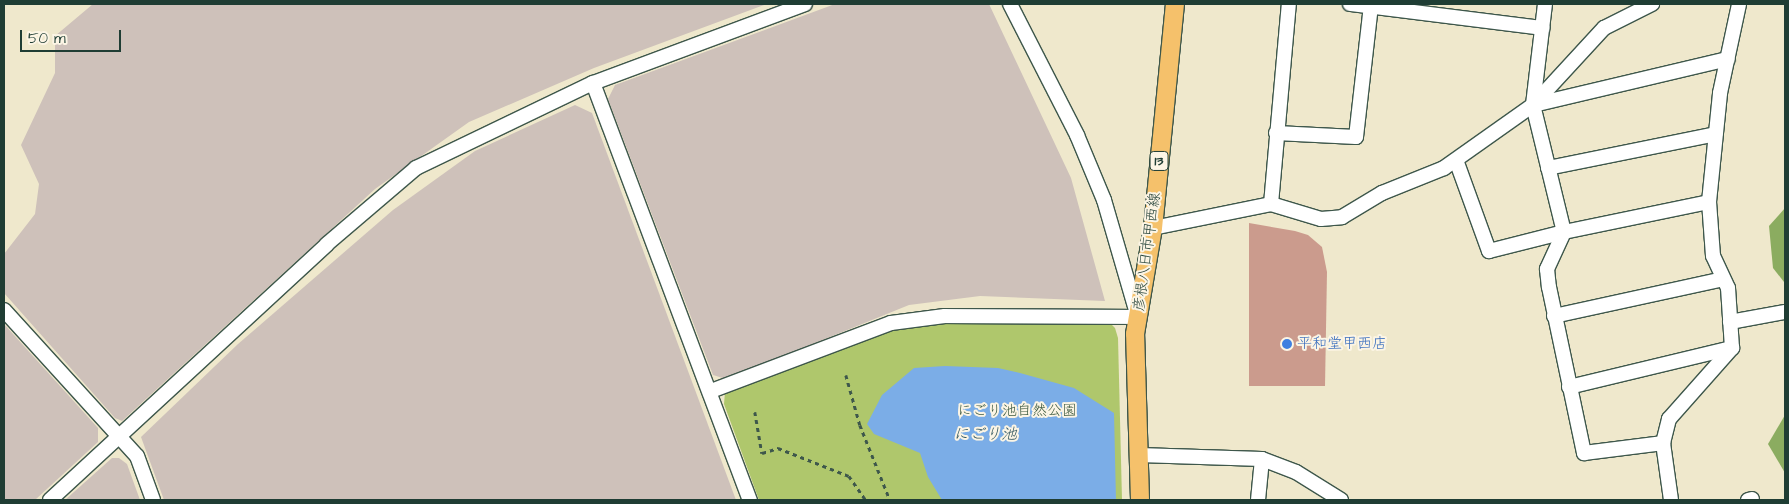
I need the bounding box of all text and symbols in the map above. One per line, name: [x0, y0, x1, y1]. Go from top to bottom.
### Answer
scale bar: [22, 20, 124, 52]
text: 50 m: [28, 28, 66, 49]
road number: 13: [1149, 150, 1169, 172]
street label: 彦根八日市甲西線: [1130, 191, 1164, 313]
place label: 平和堂甲西店: [1297, 335, 1387, 353]
marker: 平和堂甲西店: [1281, 338, 1293, 350]
park label: にごり池自然公園: [957, 402, 1077, 420]
water label: にごり池: [953, 424, 1017, 444]

